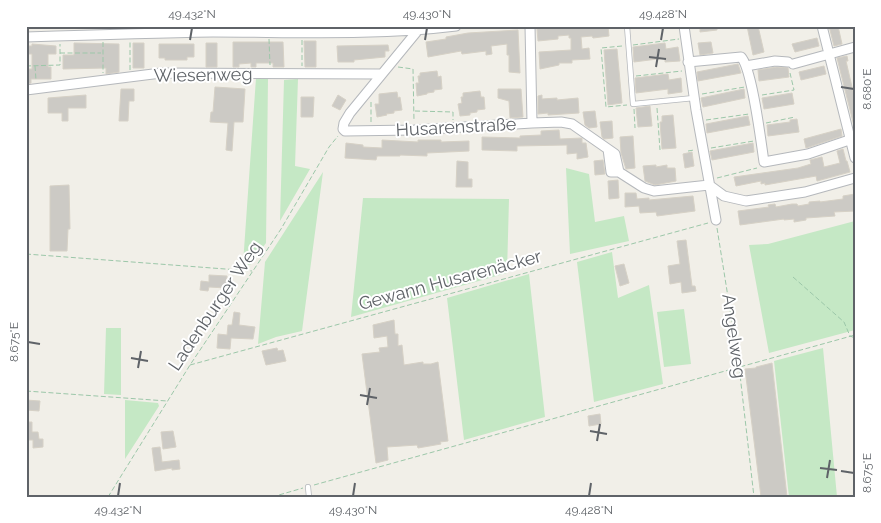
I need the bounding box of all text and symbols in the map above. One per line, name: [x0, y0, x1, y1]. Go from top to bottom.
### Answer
text: 49.432°N: [168, 7, 216, 21]
text: 49.430°N: [403, 7, 451, 21]
text: 49.428°N: [639, 7, 687, 21]
street label: Wiesenweg: [153, 63, 253, 86]
text: 8.680°E: [860, 68, 874, 110]
street label: Husarenstraße: [395, 113, 517, 140]
street label: Ladenburger Weg: [164, 237, 266, 374]
street label: Gewann Husarenäcker: [356, 245, 544, 314]
street label: Angelweg: [718, 292, 751, 379]
text: 8.675°E: [7, 322, 21, 362]
text: 8.675°E: [860, 453, 874, 493]
text: 49.432°N: [94, 503, 142, 517]
text: 49.430°N: [329, 503, 377, 517]
text: 49.428°N: [565, 503, 613, 517]

